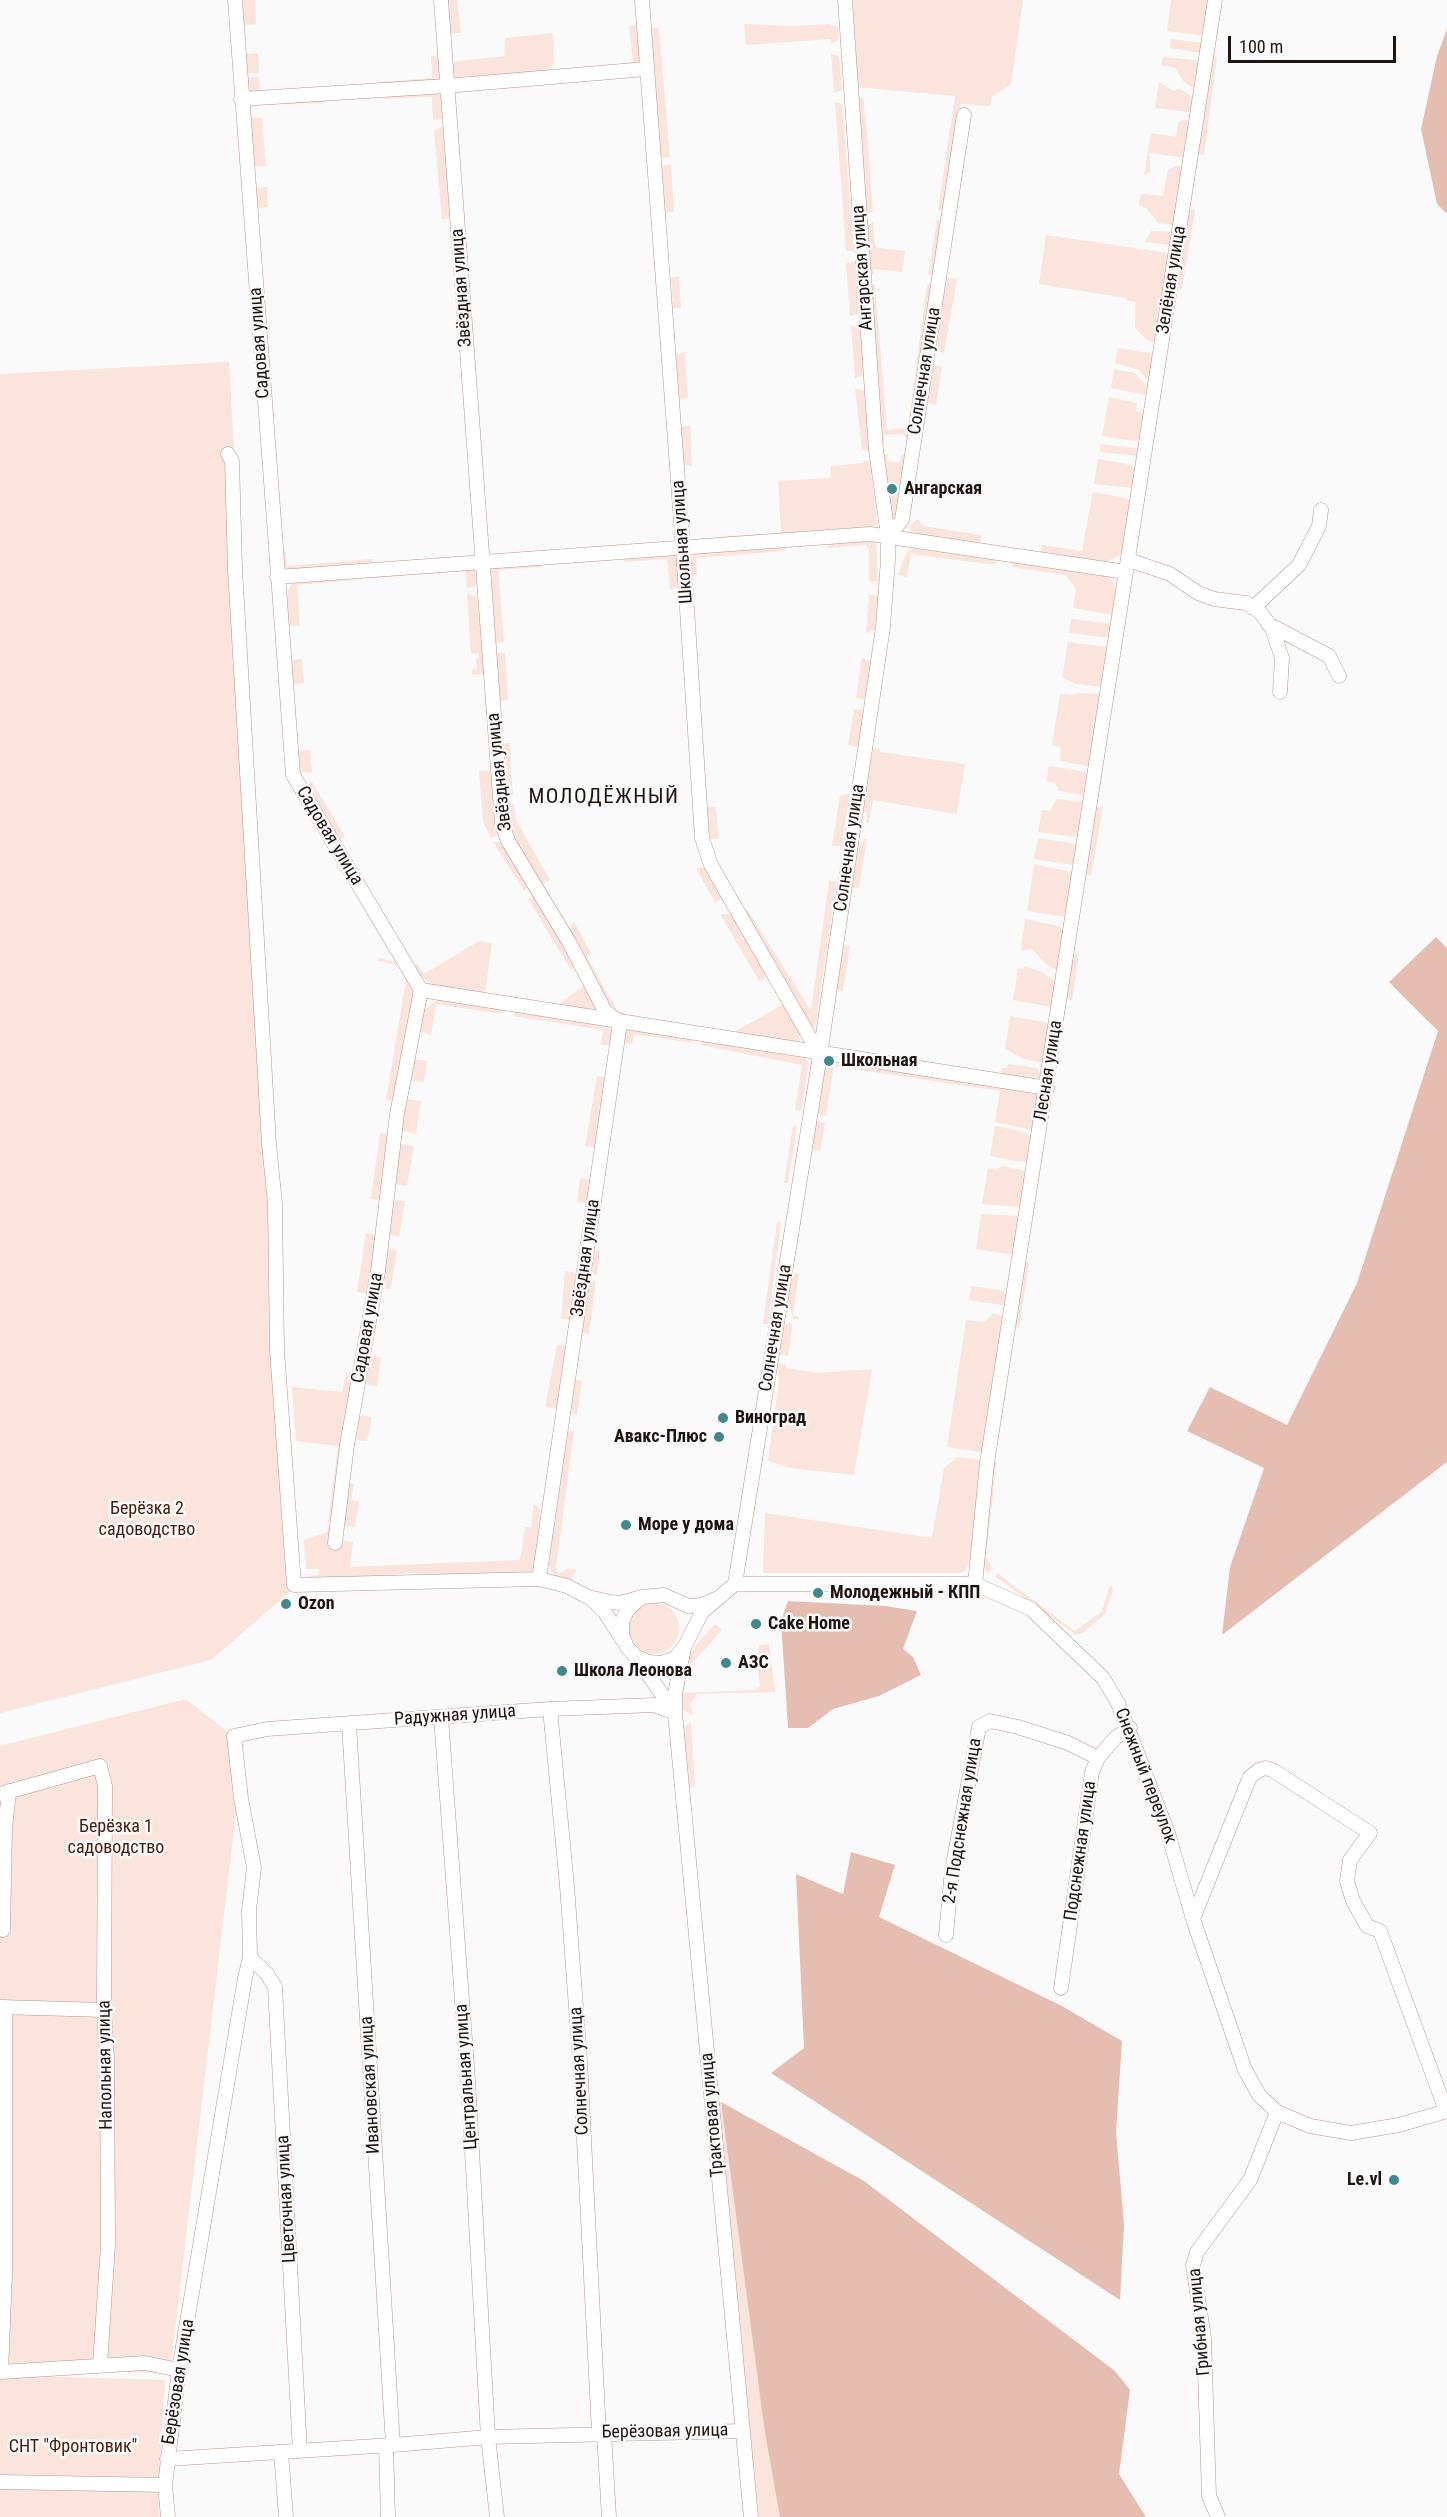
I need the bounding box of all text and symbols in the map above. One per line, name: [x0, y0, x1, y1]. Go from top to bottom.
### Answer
scale bar: [1231, 24, 1399, 62]
text: 100 m: [1239, 36, 1283, 57]
street label: Ангарская улица: [848, 205, 878, 331]
street label: Зелёная улица: [1153, 224, 1191, 336]
street label: Звёздная улица: [447, 228, 477, 348]
street label: Садовая улица: [245, 287, 275, 399]
street label: Солнечная улица: [904, 306, 946, 436]
place label: Ангарская: [904, 478, 982, 500]
street label: Школьная улица: [668, 479, 698, 605]
marker: Ангарская: [885, 482, 899, 496]
street label: Звёздная улица: [483, 712, 517, 832]
street label: Садовая улица: [291, 783, 367, 889]
street label: Солнечная улица: [830, 783, 870, 913]
district label: МОЛОДЁЖНЫЙ: [528, 785, 680, 811]
street label: Лесная улица: [1030, 1019, 1068, 1123]
place label: Школьная: [841, 1050, 918, 1072]
marker: Школьная: [822, 1054, 836, 1068]
street label: Звёздная улица: [567, 1198, 605, 1318]
street label: Солнечная улица: [755, 1263, 797, 1393]
street label: Садовая улица: [348, 1271, 388, 1385]
place label: Виноград: [735, 1407, 806, 1429]
marker: Виноград: [716, 1411, 730, 1425]
place label: Авакс-Плюс: [614, 1426, 707, 1448]
marker: Авакс-Плюс: [712, 1430, 726, 1444]
park label: Берёзка 2 садоводство: [99, 1498, 195, 1540]
place label: Море у дома: [638, 1514, 734, 1536]
marker: Море у дома: [619, 1518, 633, 1532]
place label: Молодежный - КПП: [830, 1582, 980, 1604]
marker: Молодежный - КПП: [811, 1586, 825, 1600]
place label: Ozon: [298, 1593, 335, 1615]
marker: Ozon: [279, 1597, 293, 1611]
place label: Cake Home: [768, 1613, 850, 1635]
marker: Cake Home: [749, 1617, 763, 1631]
place label: АЗС: [738, 1652, 769, 1674]
marker: АЗС: [719, 1656, 733, 1670]
place label: Школа Леонова: [574, 1660, 692, 1682]
marker: Школа Леонова: [555, 1664, 569, 1678]
street label: Радужная улица: [394, 1701, 516, 1731]
street label: Снежный переулок: [1109, 1705, 1181, 1847]
street label: 2-я Подснежная улица: [939, 1737, 987, 1905]
street label: Подснежная улица: [1060, 1780, 1102, 1922]
park label: Берёзка 1 садоводство: [68, 1816, 164, 1858]
street label: Напольная улица: [94, 2000, 118, 2130]
street label: Центральная улица: [451, 2003, 483, 2151]
street label: Солнечная улица: [566, 2006, 594, 2136]
street label: Ивановская улица: [357, 2016, 385, 2154]
street label: Трактовая улица: [697, 2052, 729, 2178]
street label: Цветочная улица: [273, 2135, 301, 2263]
place label: Le.vl: [1347, 2169, 1382, 2191]
marker: Le.vl: [1387, 2173, 1401, 2187]
street label: Грибная улица: [1185, 2267, 1215, 2377]
street label: Берёзовая улица: [158, 2318, 200, 2446]
street label: Берёзовая улица: [601, 2420, 729, 2444]
park label: СНТ "Фронтовик": [9, 2436, 137, 2458]

